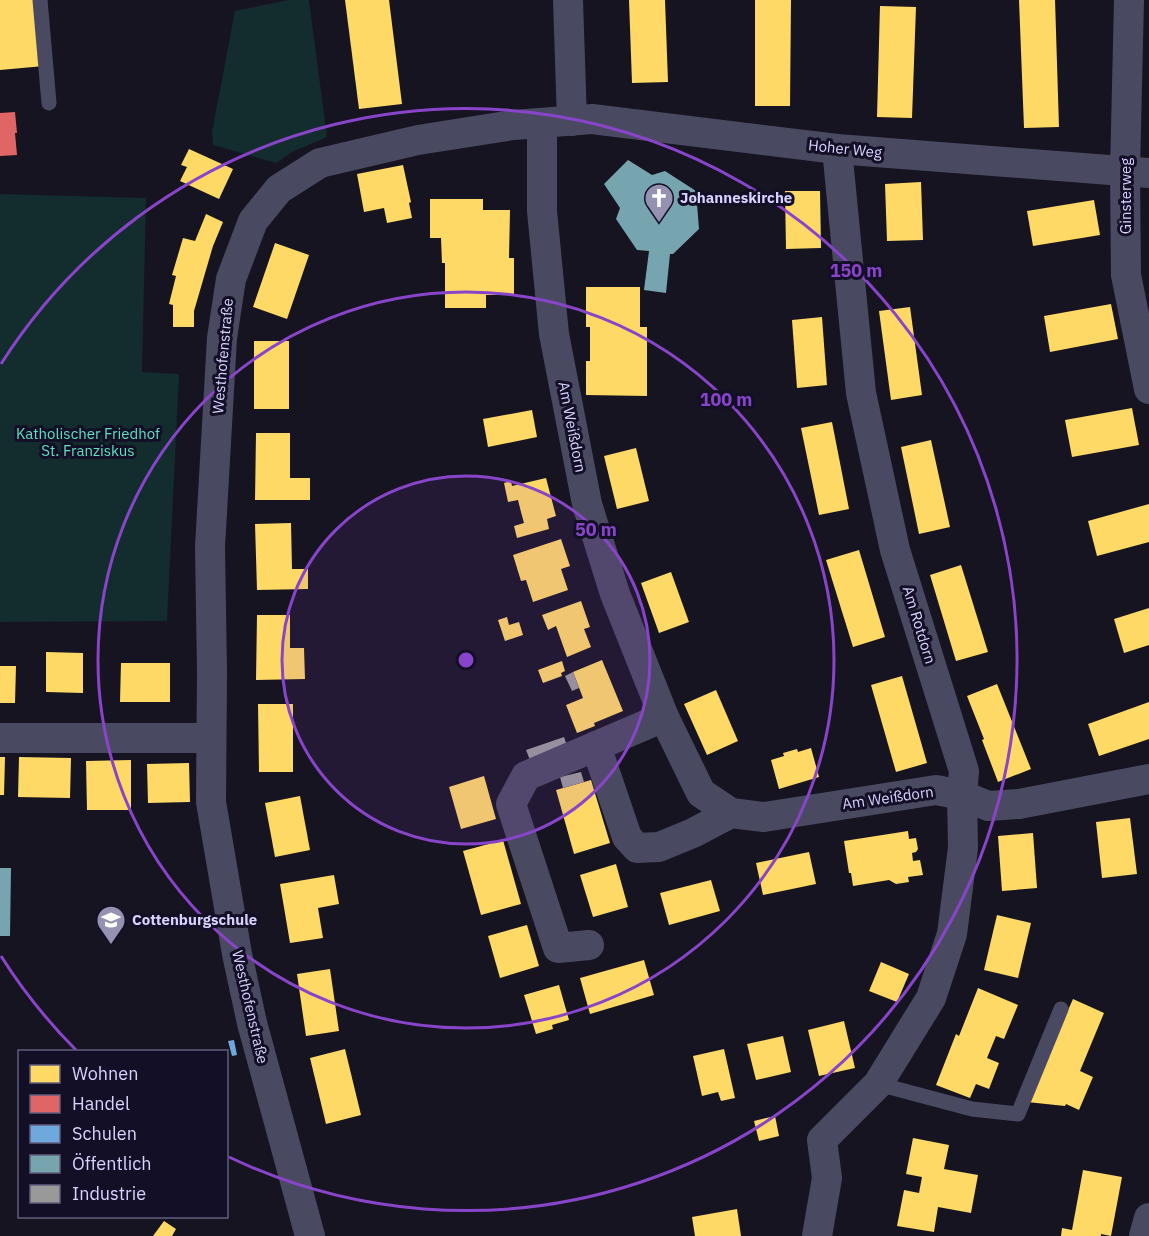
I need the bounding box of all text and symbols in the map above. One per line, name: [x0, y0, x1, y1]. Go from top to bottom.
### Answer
street label: Hoher Weg: [807, 135, 883, 162]
street label: Ginsterweg: [1116, 158, 1135, 234]
church icon: Johanneskirche: [643, 182, 675, 224]
place label: Johanneskirche: [680, 188, 792, 207]
text: 150 m: [830, 259, 882, 282]
street label: Westhofenstraße: [208, 297, 237, 415]
street label: Am Weißdorn: [554, 380, 591, 474]
text: 100 m: [700, 388, 752, 411]
park label: Katholischer Friedhof St. Franziskus: [16, 424, 160, 460]
text: 50 m: [575, 518, 617, 541]
street label: Am Rotdorn: [899, 584, 940, 666]
centre of rings: [456, 650, 476, 670]
street label: Am Weißdorn: [841, 782, 935, 813]
school or university icon: Cottenburgschule: [95, 904, 127, 946]
place label: Cottenburgschule: [132, 910, 257, 929]
street label: Westhofenstraße: [228, 948, 273, 1066]
legend: [18, 1050, 228, 1218]
text: Wohnen: [72, 1062, 138, 1085]
text: Handel: [72, 1092, 130, 1115]
text: Schulen: [72, 1122, 137, 1145]
text: Öffentlich: [72, 1152, 151, 1175]
text: Industrie: [72, 1182, 146, 1205]

